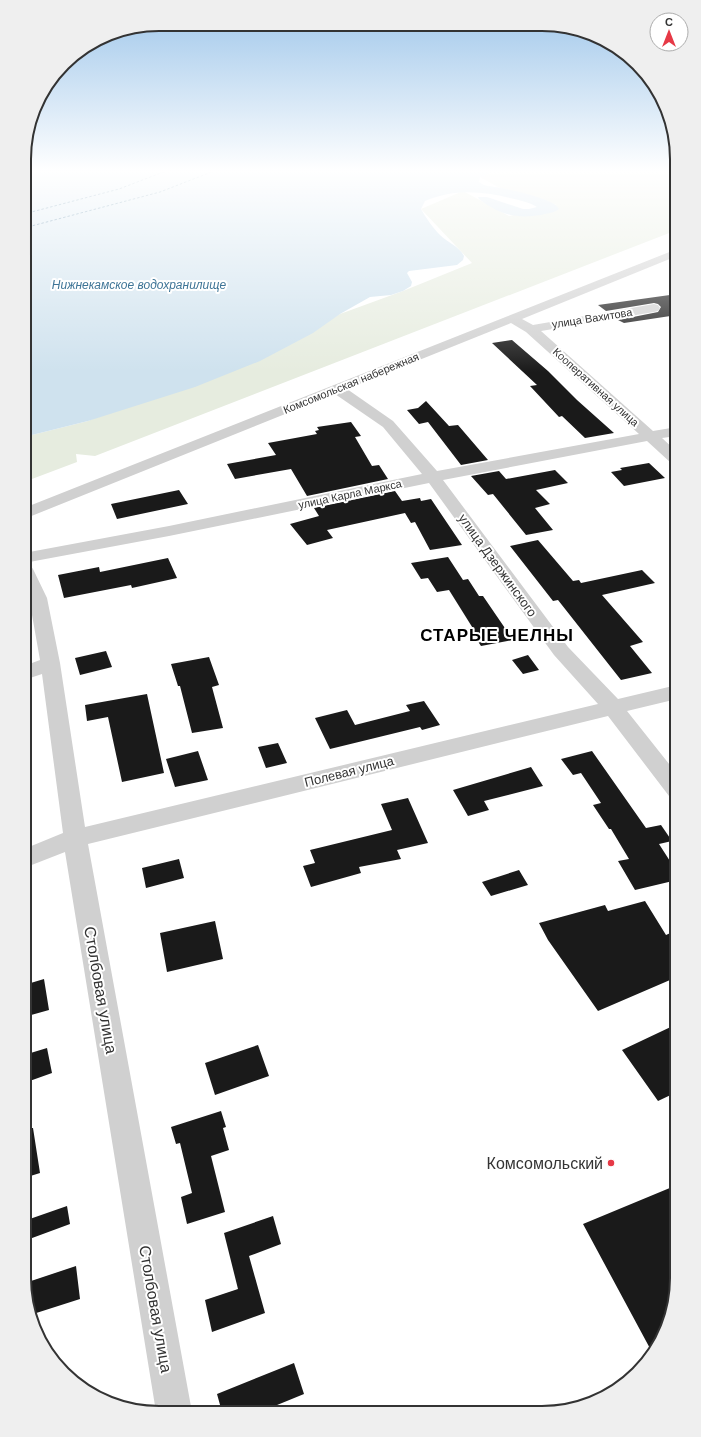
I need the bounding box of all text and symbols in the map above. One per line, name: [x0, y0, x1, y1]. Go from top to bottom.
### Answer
north arrow: [649, 12, 689, 52]
text: С: [665, 16, 673, 28]
water label: Нижнекамское водохранилище: [52, 278, 226, 292]
street label: улица Вахитова: [551, 306, 634, 330]
street label: Кооперативная улица: [551, 345, 642, 429]
street label: Комсомольская набережная: [281, 350, 421, 416]
street label: улица Карла Маркса: [297, 477, 404, 511]
street label: улица Дзержинского: [455, 511, 540, 620]
district label: СТАРЫЕ ЧЕЛНЫ: [420, 626, 574, 645]
street label: Полевая улица: [303, 753, 396, 790]
street label: Столбовая улица: [81, 925, 120, 1055]
place label: Комсомольский: [487, 1155, 603, 1172]
marker: Комсомольский: [606, 1158, 616, 1168]
street label: Столбовая улица: [136, 1244, 175, 1374]

